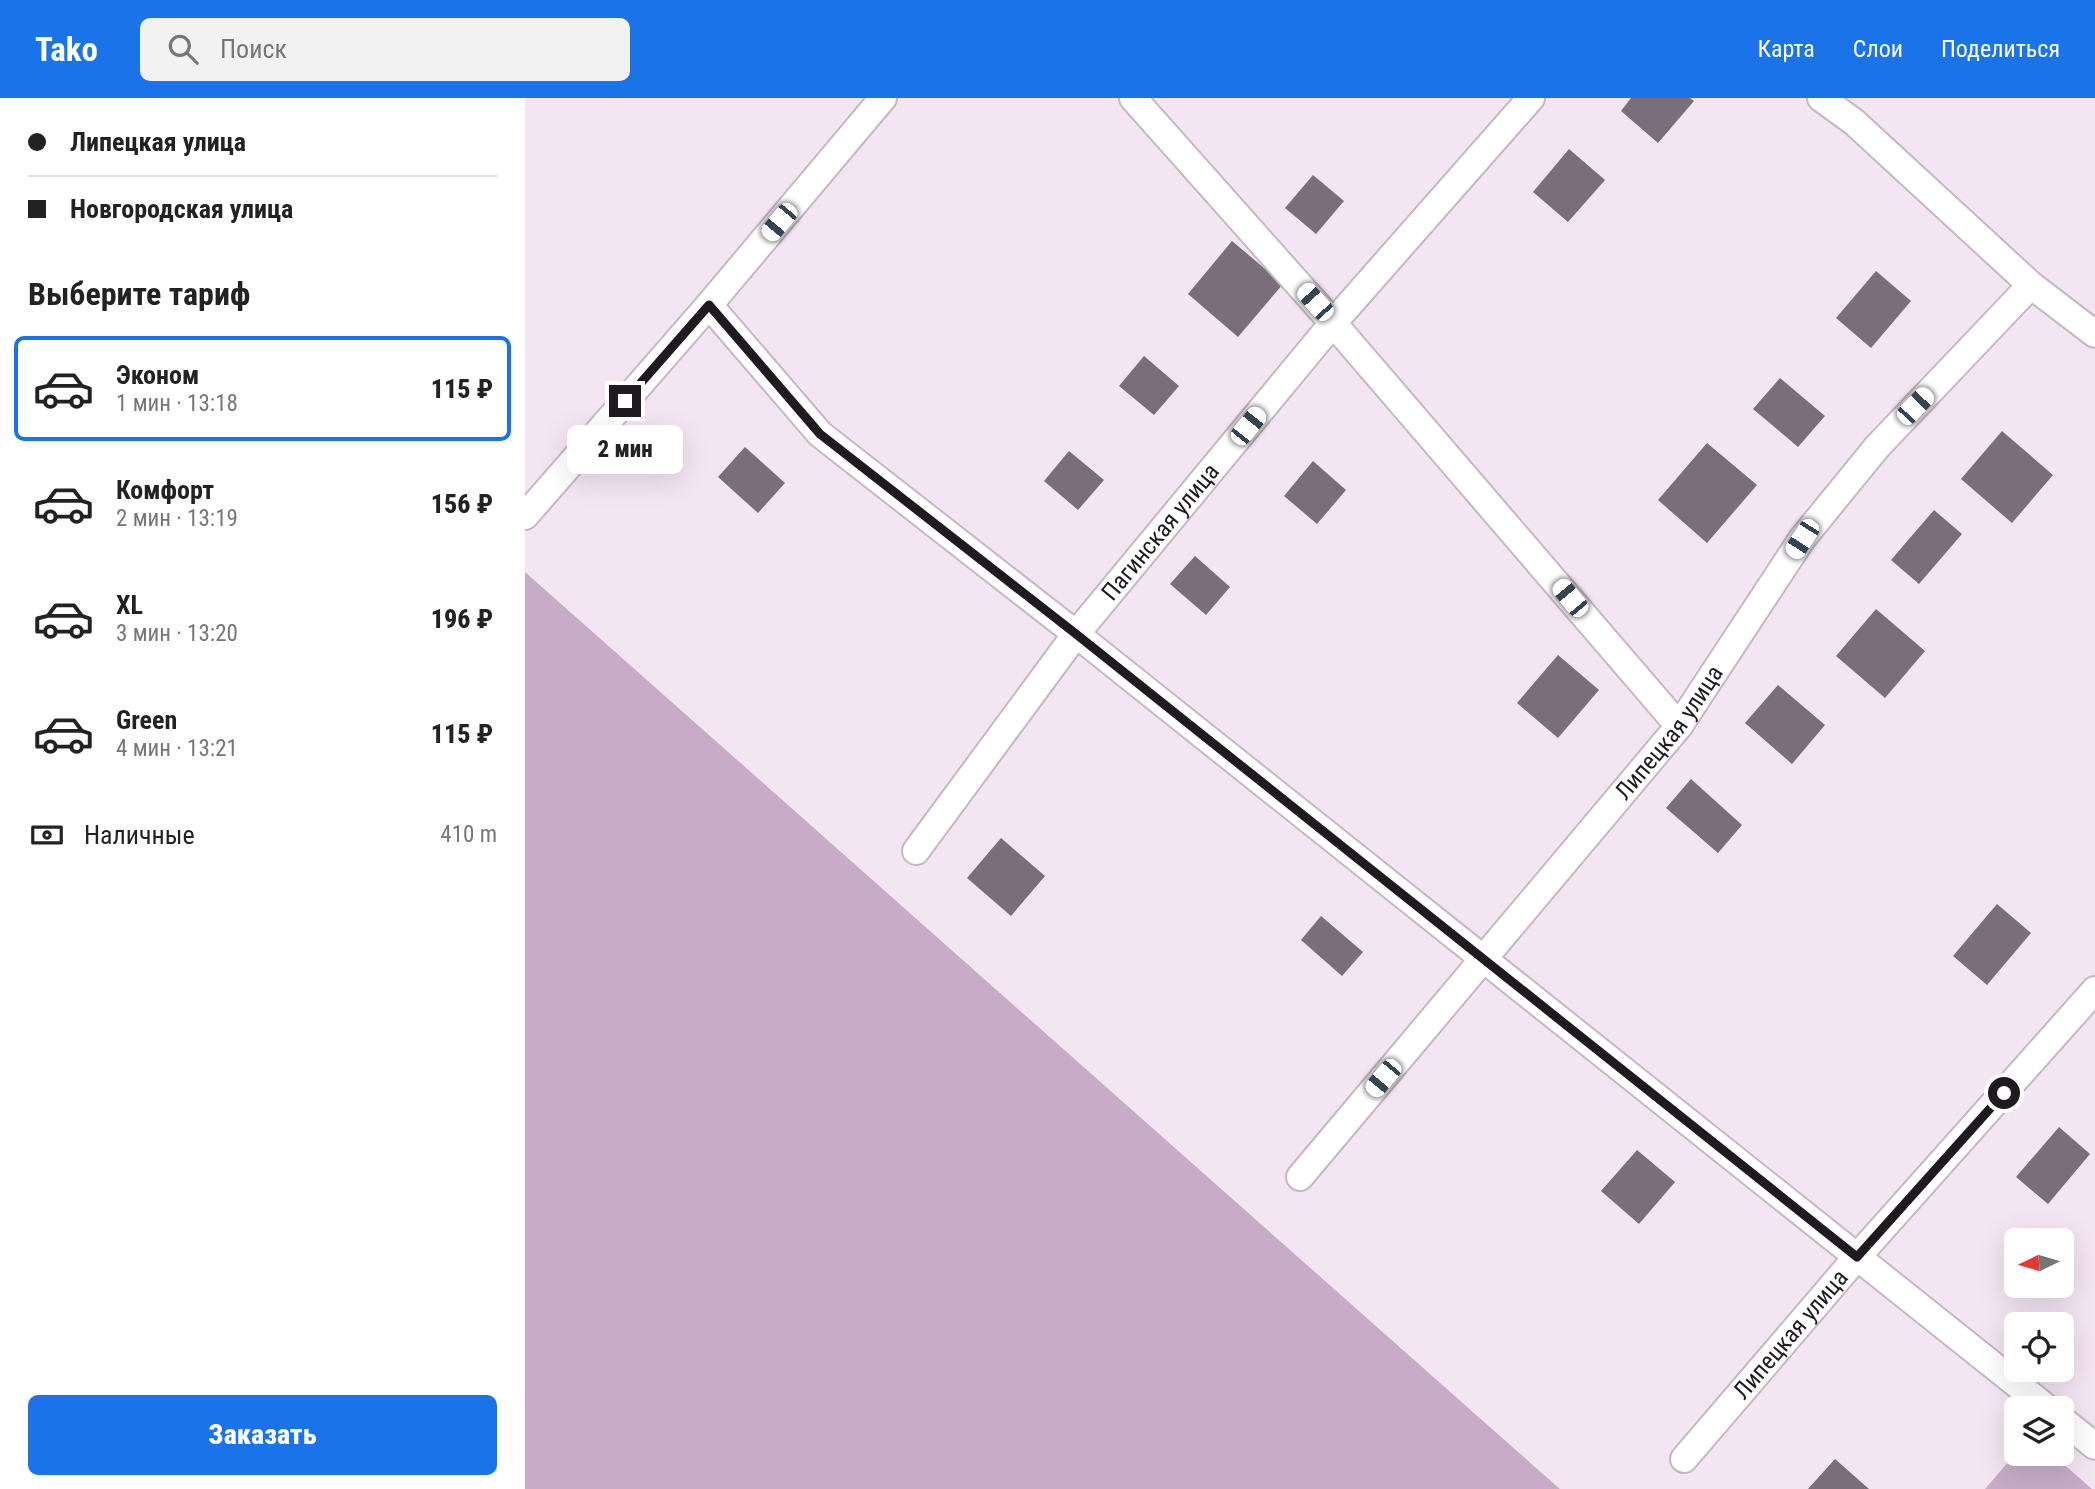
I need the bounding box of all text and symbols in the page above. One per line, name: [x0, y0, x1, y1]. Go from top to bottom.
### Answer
search box: [140, 18, 630, 81]
text: Tako: [35, 30, 98, 69]
icon: search: [164, 30, 202, 68]
text: Поиск: [220, 34, 287, 64]
text: Карта: [1757, 35, 1815, 63]
text: Слои: [1853, 35, 1903, 63]
text: Поделиться: [1941, 35, 2060, 63]
text: Липецкая улица: [70, 127, 246, 157]
text: Новгородская улица: [70, 194, 293, 224]
car: [758, 199, 801, 245]
text: Выберите тариф: [28, 275, 250, 313]
car: [1294, 279, 1337, 325]
icon: car: [32, 357, 95, 420]
text: Эконом: [116, 360, 199, 390]
text: 115 ₽: [431, 374, 493, 404]
car: [1893, 384, 1938, 428]
route end: [609, 385, 641, 417]
text: 1 мин · 13:18: [116, 390, 238, 417]
car: [1227, 403, 1270, 449]
callout: 2 мин: [567, 426, 683, 474]
text: 2 мин: [597, 436, 653, 463]
street label: Пагинская улица: [1096, 458, 1225, 606]
icon: car: [32, 472, 95, 535]
text: Комфорт: [116, 475, 214, 505]
text: 156 ₽: [431, 489, 493, 519]
text: 2 мин · 13:19: [116, 505, 238, 532]
car: [1782, 516, 1823, 562]
car: [1549, 575, 1592, 621]
icon: car: [32, 587, 95, 650]
text: XL: [116, 590, 143, 620]
text: 196 ₽: [431, 604, 493, 634]
text: 3 мин · 13:20: [116, 620, 238, 647]
street label: Липецкая улица: [1609, 660, 1729, 805]
icon: car: [32, 702, 95, 765]
text: Green: [116, 705, 177, 735]
text: 115 ₽: [431, 719, 493, 749]
text: 4 мин · 13:21: [116, 735, 238, 762]
icon: cash: [28, 816, 66, 854]
text: Наличные: [84, 820, 195, 850]
text: 410 m: [440, 821, 497, 848]
car: [1362, 1055, 1405, 1101]
route start: [1988, 1077, 2020, 1109]
north arrow: [2004, 1228, 2074, 1298]
map controls: [2004, 1228, 2074, 1466]
street label: Липецкая улица: [1728, 1264, 1854, 1405]
button: locate: [2004, 1312, 2074, 1382]
button: Заказать: [28, 1395, 497, 1475]
button: layers: [2004, 1396, 2074, 1466]

